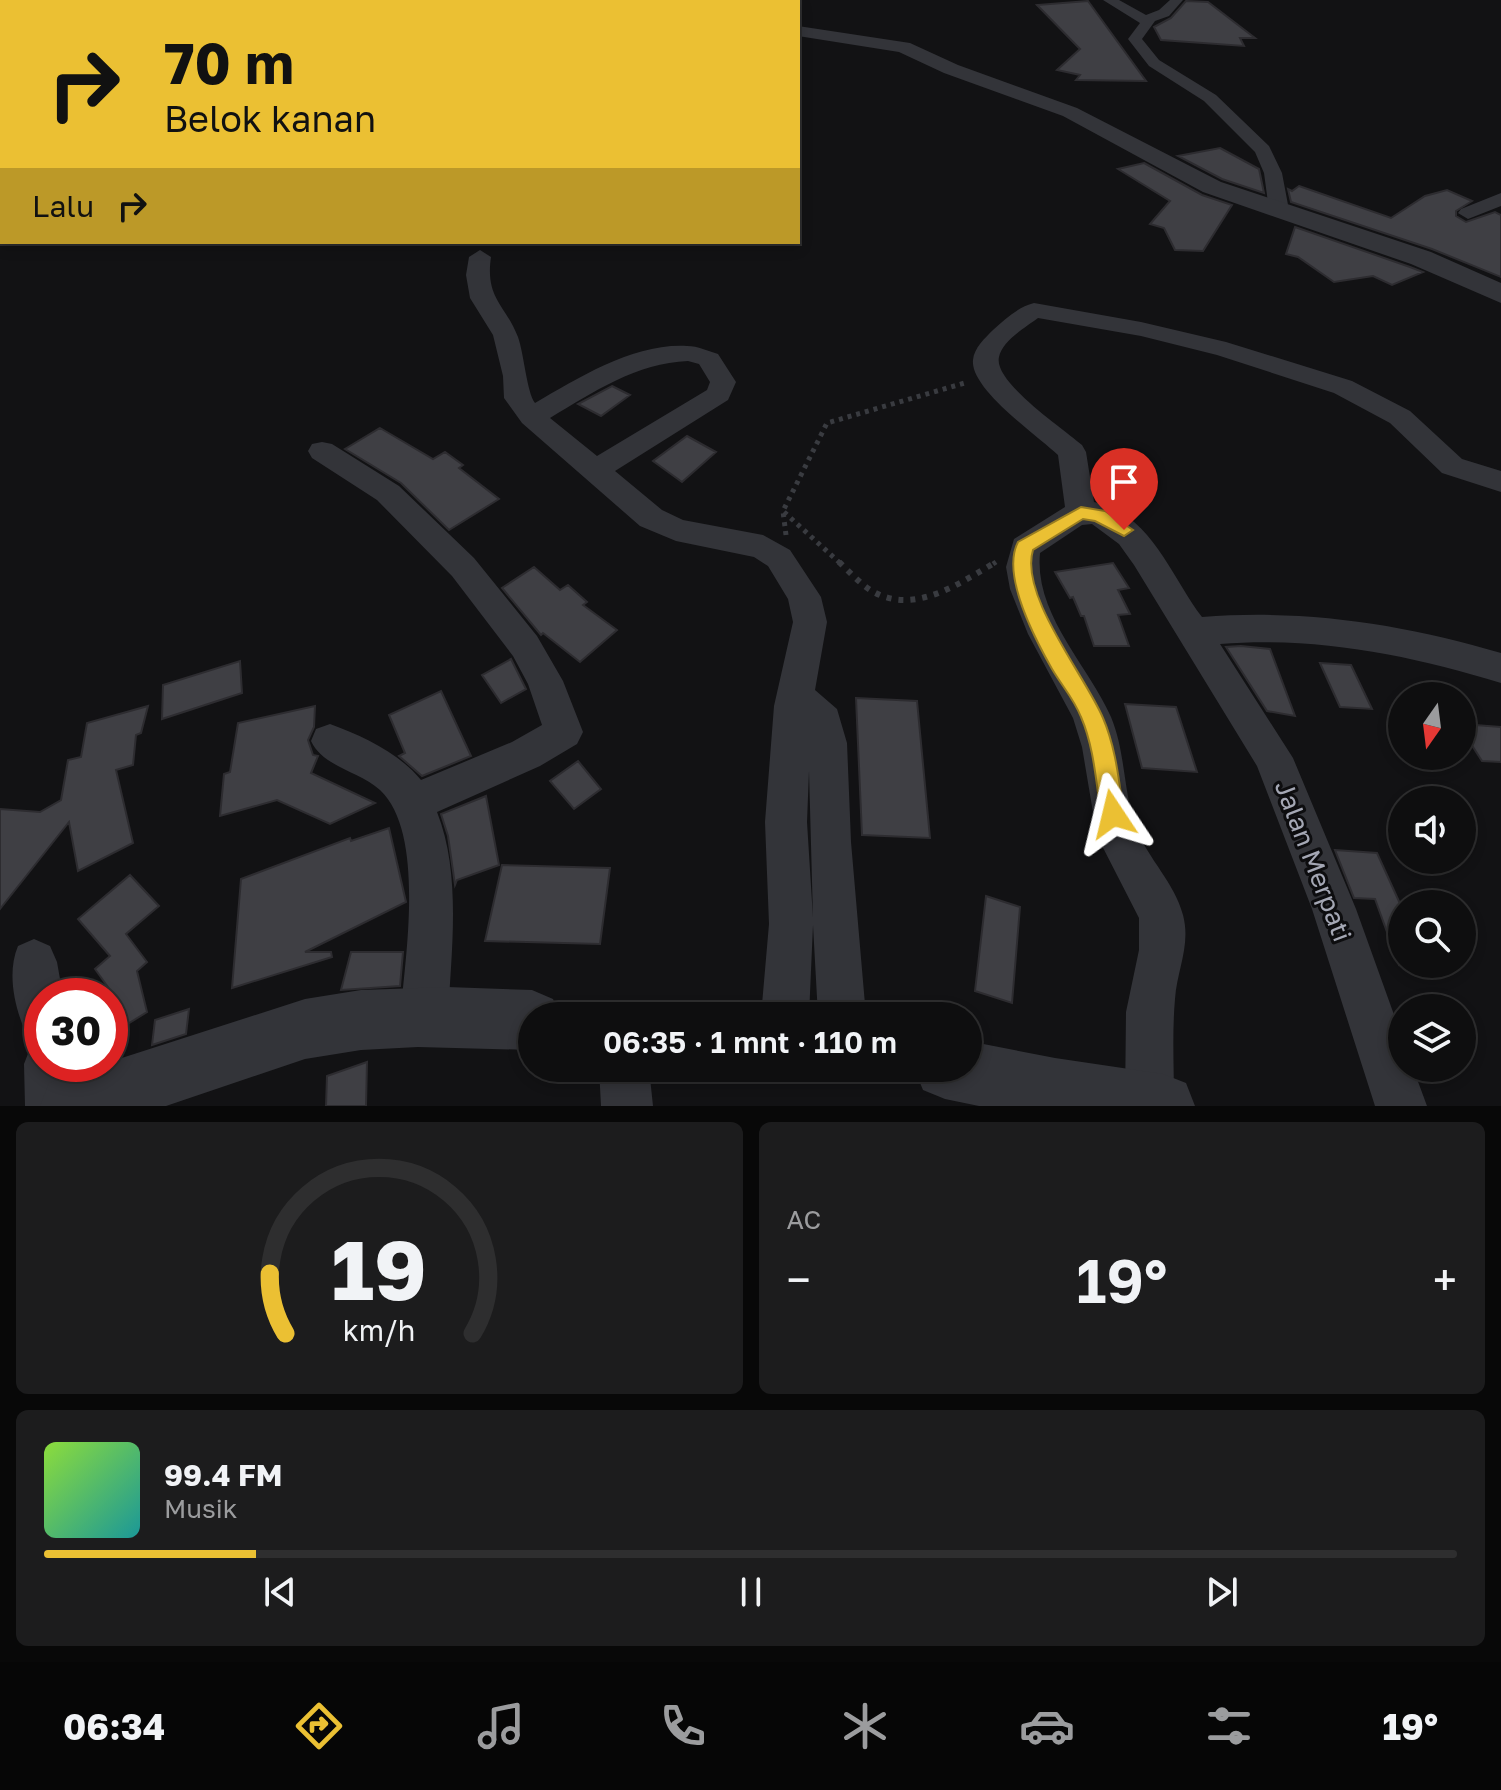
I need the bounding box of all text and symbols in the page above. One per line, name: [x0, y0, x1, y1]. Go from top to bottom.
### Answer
text: 70 m: [164, 29, 294, 96]
icon: right: [32, 32, 136, 136]
text: Belok kanan: [164, 97, 376, 140]
icon: right: [110, 184, 154, 228]
text: Lalu: [32, 188, 94, 224]
pin: [1090, 448, 1158, 530]
icon: arrive: [1102, 460, 1146, 504]
north arrow: [1388, 682, 1476, 770]
map controls: [1388, 682, 1476, 1082]
position arrow: [1071, 772, 1155, 856]
street label: Jalan Merpati: [1269, 776, 1358, 946]
button: sound: [1388, 786, 1476, 874]
button: search: [1388, 890, 1476, 978]
speed limit sign: 30: [24, 978, 128, 1082]
button: layers: [1388, 994, 1476, 1082]
text: 06:35 · 1 mnt · 110 m: [603, 1024, 897, 1060]
text: AC: [787, 1204, 821, 1235]
text: 19: [331, 1218, 427, 1318]
text: 19°: [1076, 1244, 1167, 1316]
text: −: [787, 1253, 811, 1306]
text: +: [1433, 1253, 1457, 1306]
text: km/h: [343, 1313, 416, 1347]
text: 99.4 FM: [164, 1457, 283, 1493]
text: Musik: [164, 1493, 238, 1524]
icon: previous: [258, 1570, 302, 1614]
icon: pause: [729, 1570, 773, 1614]
icon: next: [1200, 1570, 1244, 1614]
icon: directions: [291, 1698, 347, 1754]
icon: music: [473, 1698, 529, 1754]
icon: phone: [655, 1698, 711, 1754]
icon: climate: [837, 1698, 893, 1754]
icon: car: [1019, 1698, 1075, 1754]
icon: filters: [1201, 1698, 1257, 1754]
text: 06:34: [63, 1705, 165, 1748]
text: 19°: [1383, 1705, 1438, 1748]

